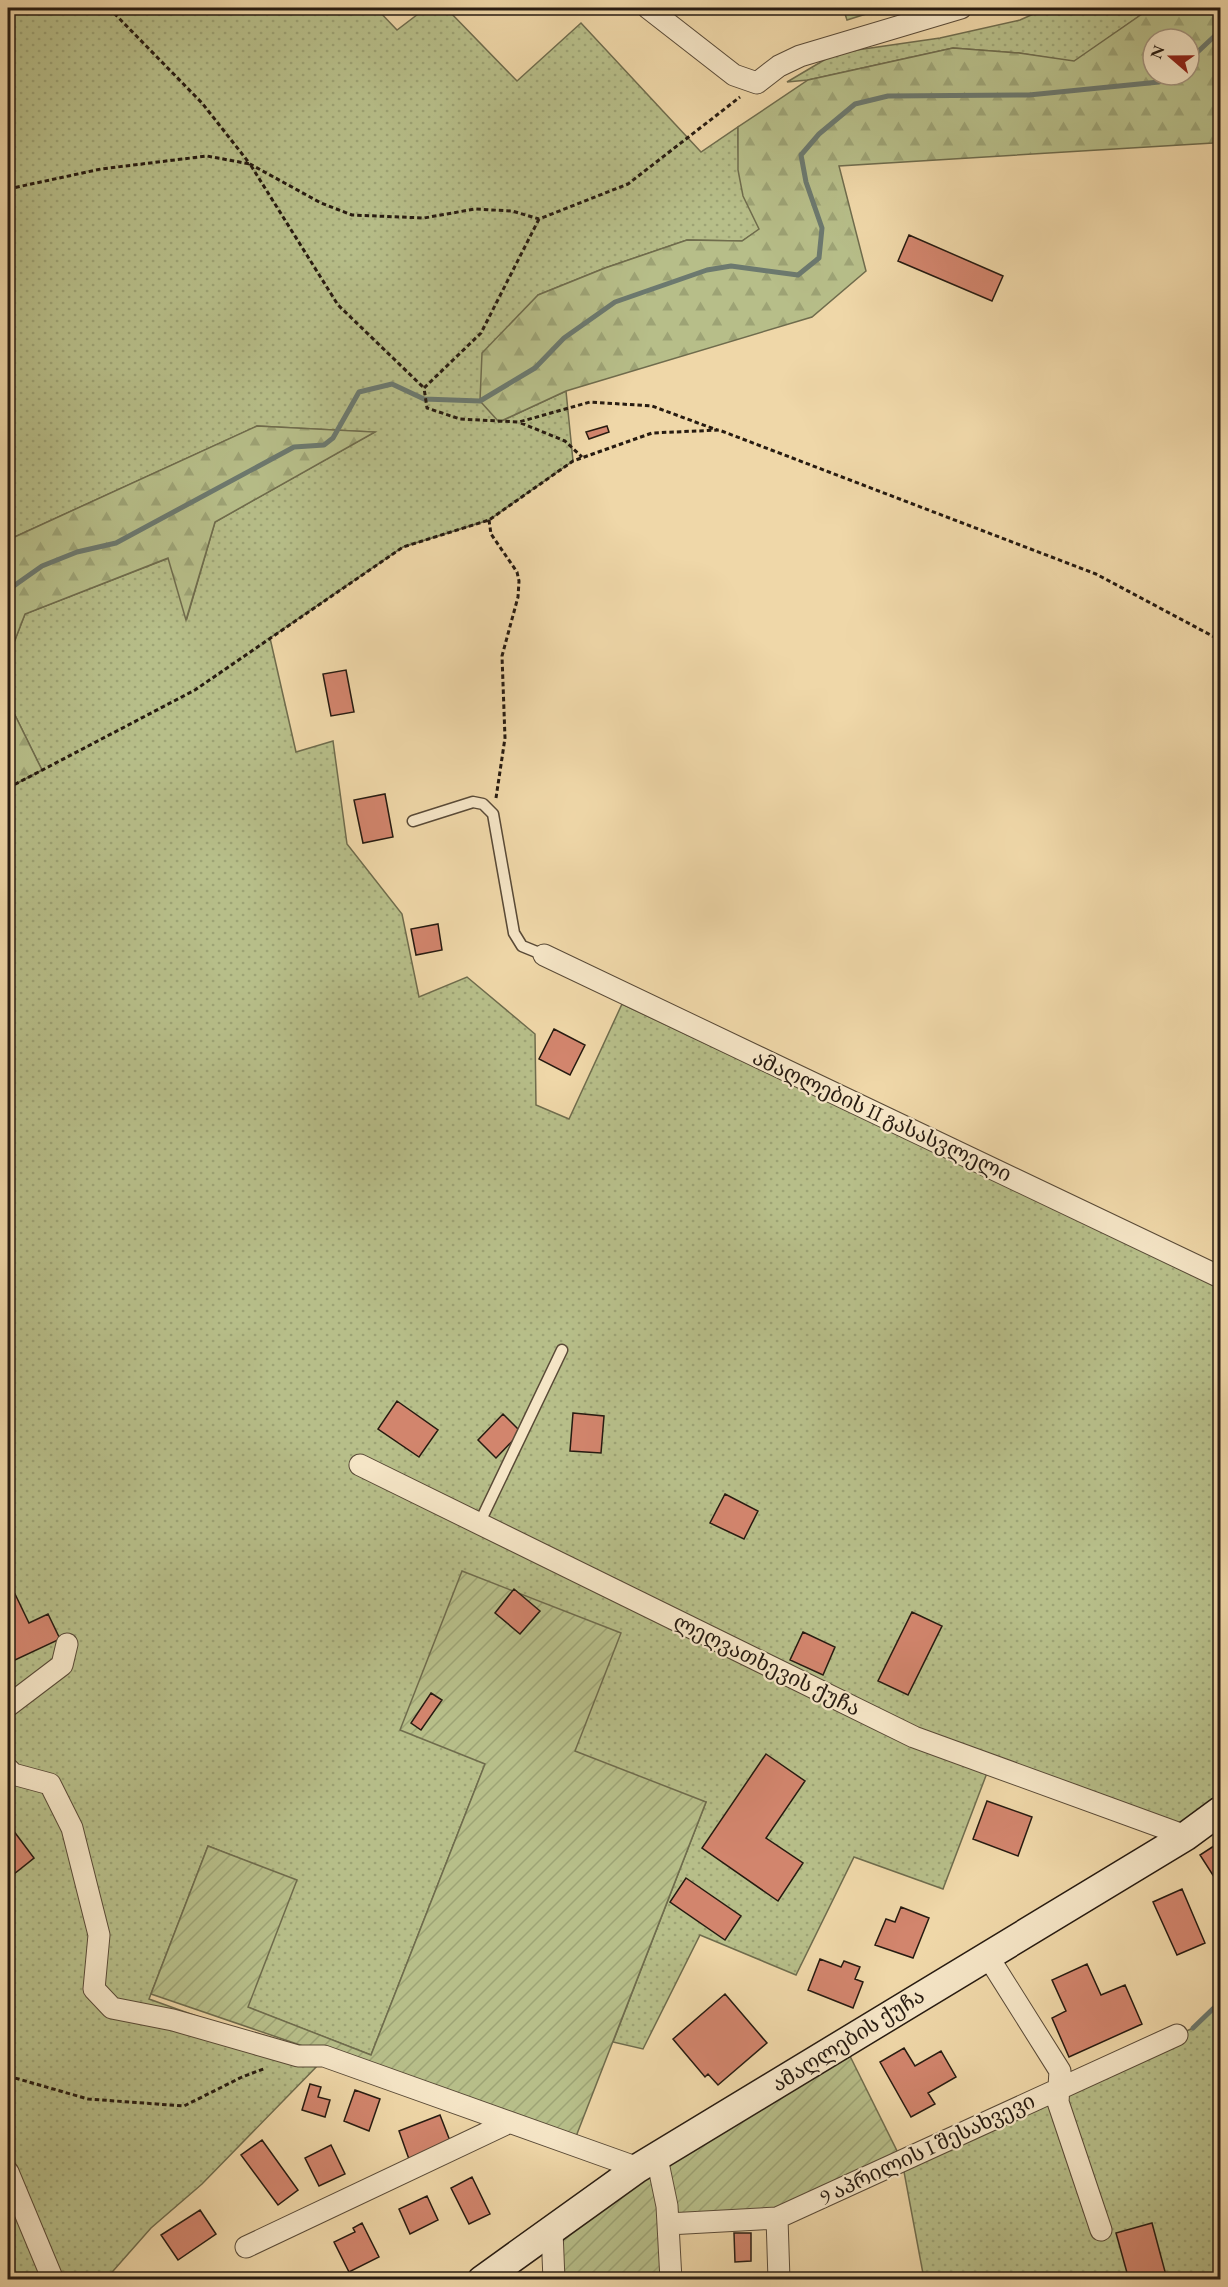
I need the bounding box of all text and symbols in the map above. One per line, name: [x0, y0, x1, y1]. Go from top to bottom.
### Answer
north arrow: [1141, 27, 1201, 87]
text: N: [1145, 42, 1169, 62]
street label: ამაღლების II გასასვლელი: [748, 1044, 1016, 1188]
street label: ლეღვათხევის ქუჩა: [669, 1608, 865, 1722]
street label: ამაღლების ქუჩა: [766, 1982, 929, 2097]
street label: 9 აპრილის I შესახვევი: [815, 2087, 1039, 2210]

